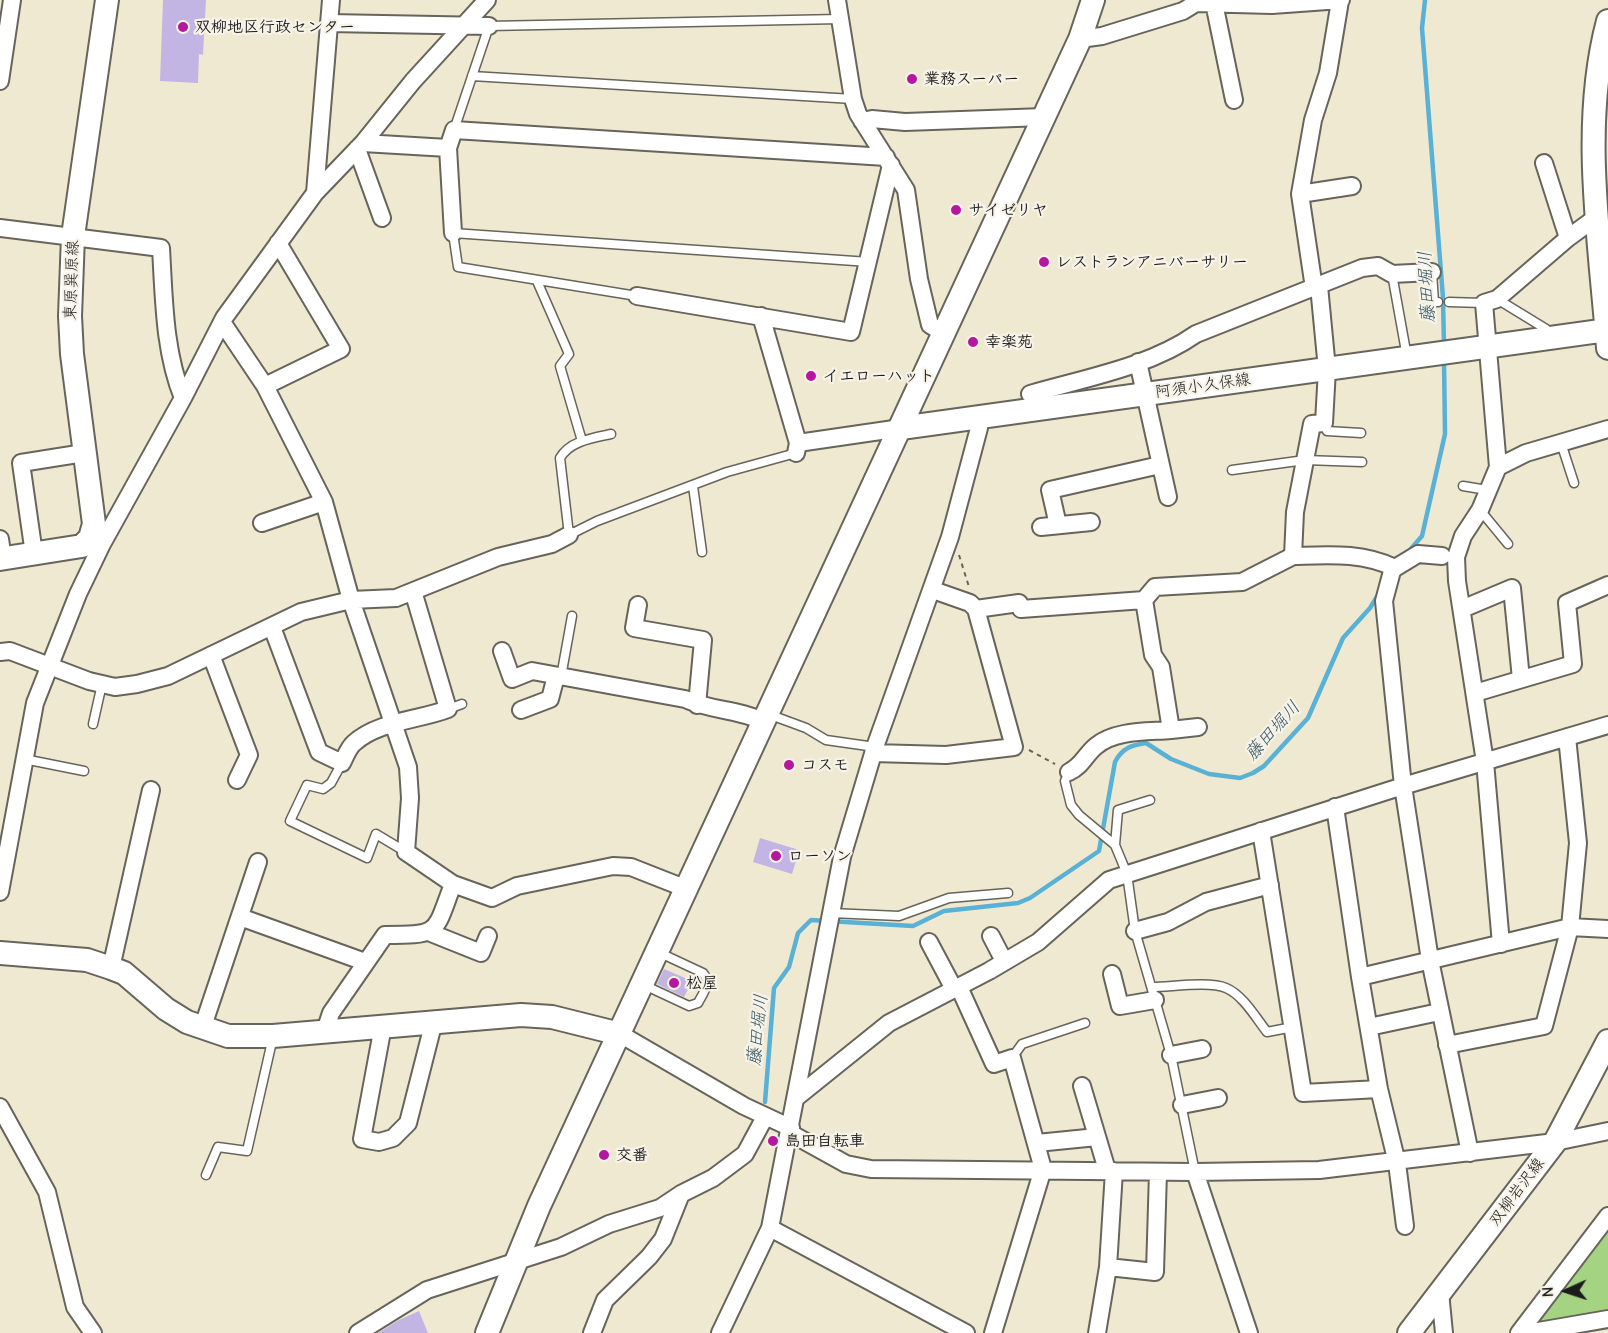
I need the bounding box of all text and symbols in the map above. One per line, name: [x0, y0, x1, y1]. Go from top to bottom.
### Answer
place label: 双柳地区行政センター: [195, 17, 355, 37]
marker: 双柳地区行政センター: [176, 20, 190, 34]
place label: 業務スーパー: [924, 69, 1019, 89]
marker: 業務スーパー: [905, 72, 919, 86]
place label: サイゼリヤ: [968, 200, 1048, 220]
marker: サイゼリヤ: [949, 203, 963, 217]
street label: 東原巽原線: [61, 240, 83, 320]
water label: 藤田堀川: [1414, 250, 1440, 324]
place label: レストランアニバーサリー: [1056, 252, 1248, 272]
marker: レストランアニバーサリー: [1037, 255, 1051, 269]
place label: 幸楽苑: [985, 332, 1033, 352]
marker: 幸楽苑: [966, 335, 980, 349]
place label: イエローハット: [823, 366, 935, 386]
marker: イエローハット: [804, 369, 818, 383]
street label: 阿須小久保線: [1154, 370, 1252, 402]
water label: 藤田堀川: [1241, 697, 1305, 765]
place label: コスモ: [801, 755, 849, 775]
marker: コスモ: [782, 758, 796, 772]
place label: ローソン: [788, 846, 852, 866]
marker: ローソン: [769, 849, 783, 863]
place label: 松屋: [686, 973, 718, 993]
marker: 松屋: [667, 976, 681, 990]
water label: 藤田堀川: [743, 993, 773, 1067]
place label: 島田自転車: [785, 1131, 865, 1151]
marker: 島田自転車: [766, 1134, 780, 1148]
place label: 交番: [616, 1145, 648, 1165]
marker: 交番: [597, 1148, 611, 1162]
street label: 双柳岩沢線: [1485, 1154, 1549, 1230]
north arrow: [1536, 1261, 1596, 1321]
text: N: [1539, 1286, 1557, 1298]

